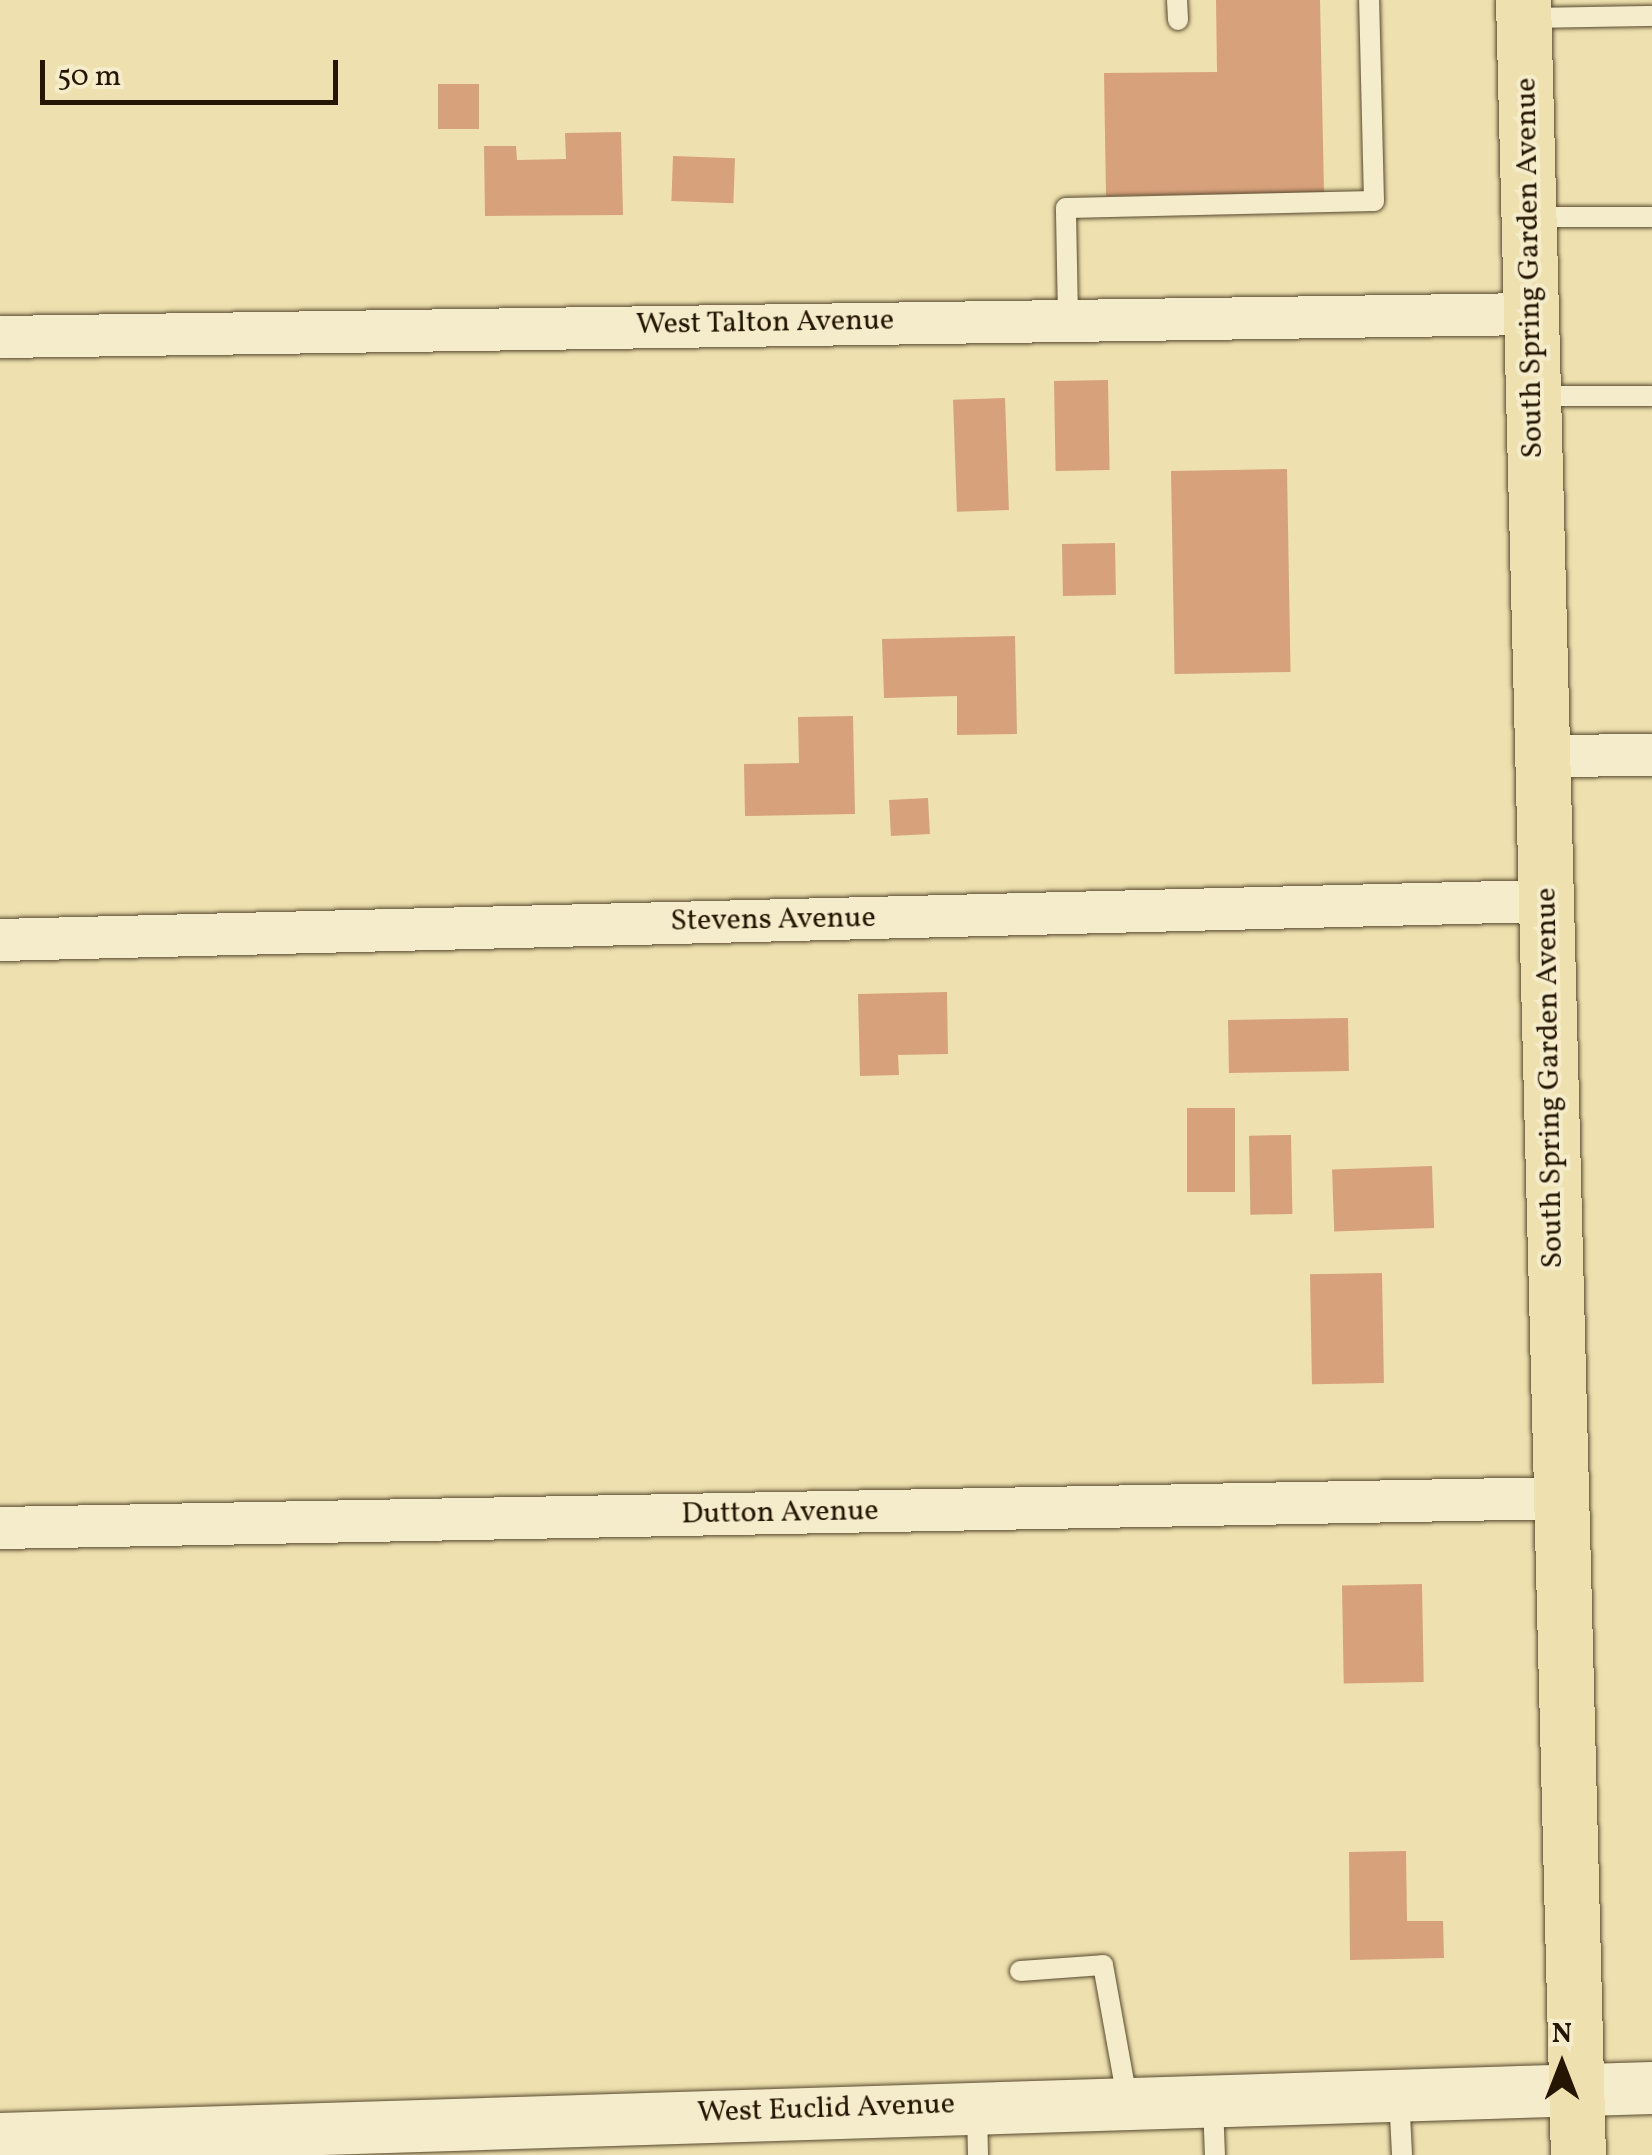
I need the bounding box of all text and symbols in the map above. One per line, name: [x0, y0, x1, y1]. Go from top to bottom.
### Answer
scale bar: [45, 40, 342, 102]
text: 50 m: [57, 56, 121, 98]
street label: South Spring Garden Avenue: [1509, 77, 1551, 459]
street label: West Talton Avenue: [635, 303, 895, 343]
street label: South Spring Garden Avenue: [1529, 887, 1571, 1269]
street label: Stevens Avenue: [670, 900, 876, 940]
street label: Dutton Avenue: [681, 1493, 879, 1533]
north arrow: [1512, 2015, 1612, 2115]
text: N: [1552, 2015, 1572, 2054]
street label: West Euclid Avenue: [696, 2087, 956, 2131]

